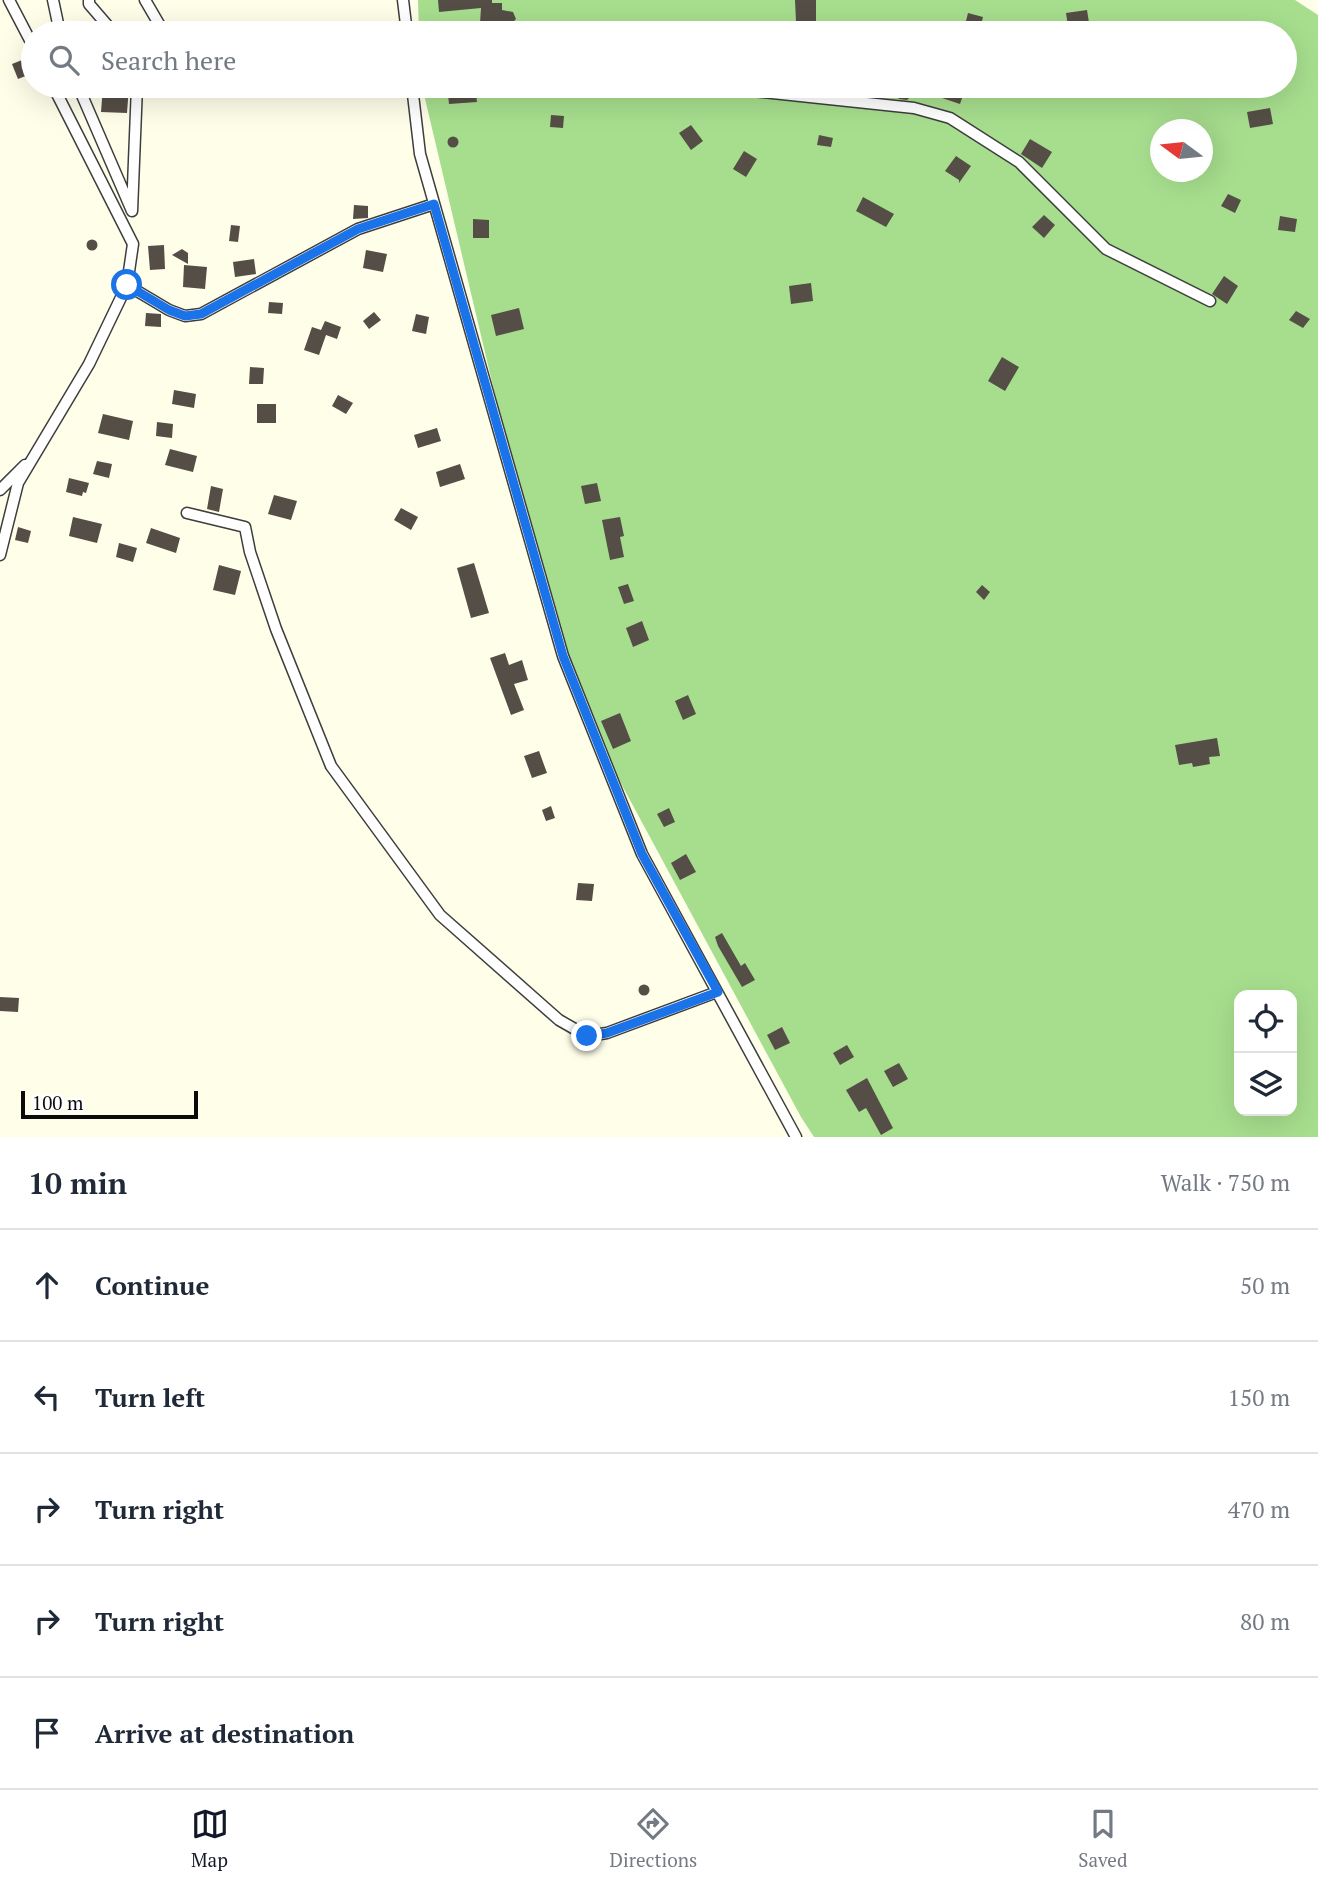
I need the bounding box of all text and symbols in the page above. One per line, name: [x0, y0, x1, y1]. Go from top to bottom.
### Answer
search box: [21, 21, 1297, 98]
icon: search: [45, 41, 83, 79]
text: Search here: [101, 43, 236, 77]
north arrow: [1150, 119, 1213, 182]
route start: [111, 269, 142, 300]
map controls: [1234, 990, 1297, 1116]
button: locate: [1234, 990, 1297, 1053]
route end: [571, 1020, 602, 1051]
button: layers: [1234, 1053, 1297, 1116]
scale bar: [21, 1088, 198, 1120]
text: 100 m: [32, 1090, 83, 1115]
text: 10 min: [28, 1163, 127, 1203]
text: Walk · 750 m: [1161, 1167, 1290, 1198]
icon: ahead: [28, 1266, 66, 1304]
text: Continue: [95, 1268, 209, 1302]
text: 50 m: [1240, 1270, 1290, 1301]
icon: left: [28, 1378, 66, 1416]
text: Turn left: [95, 1380, 205, 1414]
text: 150 m: [1228, 1382, 1290, 1413]
icon: right: [28, 1490, 66, 1528]
text: Turn right: [95, 1492, 224, 1526]
text: 470 m: [1228, 1494, 1290, 1525]
icon: right: [28, 1602, 66, 1640]
text: Turn right: [95, 1604, 224, 1638]
text: 80 m: [1240, 1606, 1290, 1637]
icon: arrive: [28, 1714, 66, 1752]
text: Arrive at destination: [95, 1716, 354, 1750]
tab: Map: [191, 1805, 229, 1872]
tab: Directions: [610, 1805, 697, 1872]
tab: Saved: [1078, 1805, 1127, 1872]

